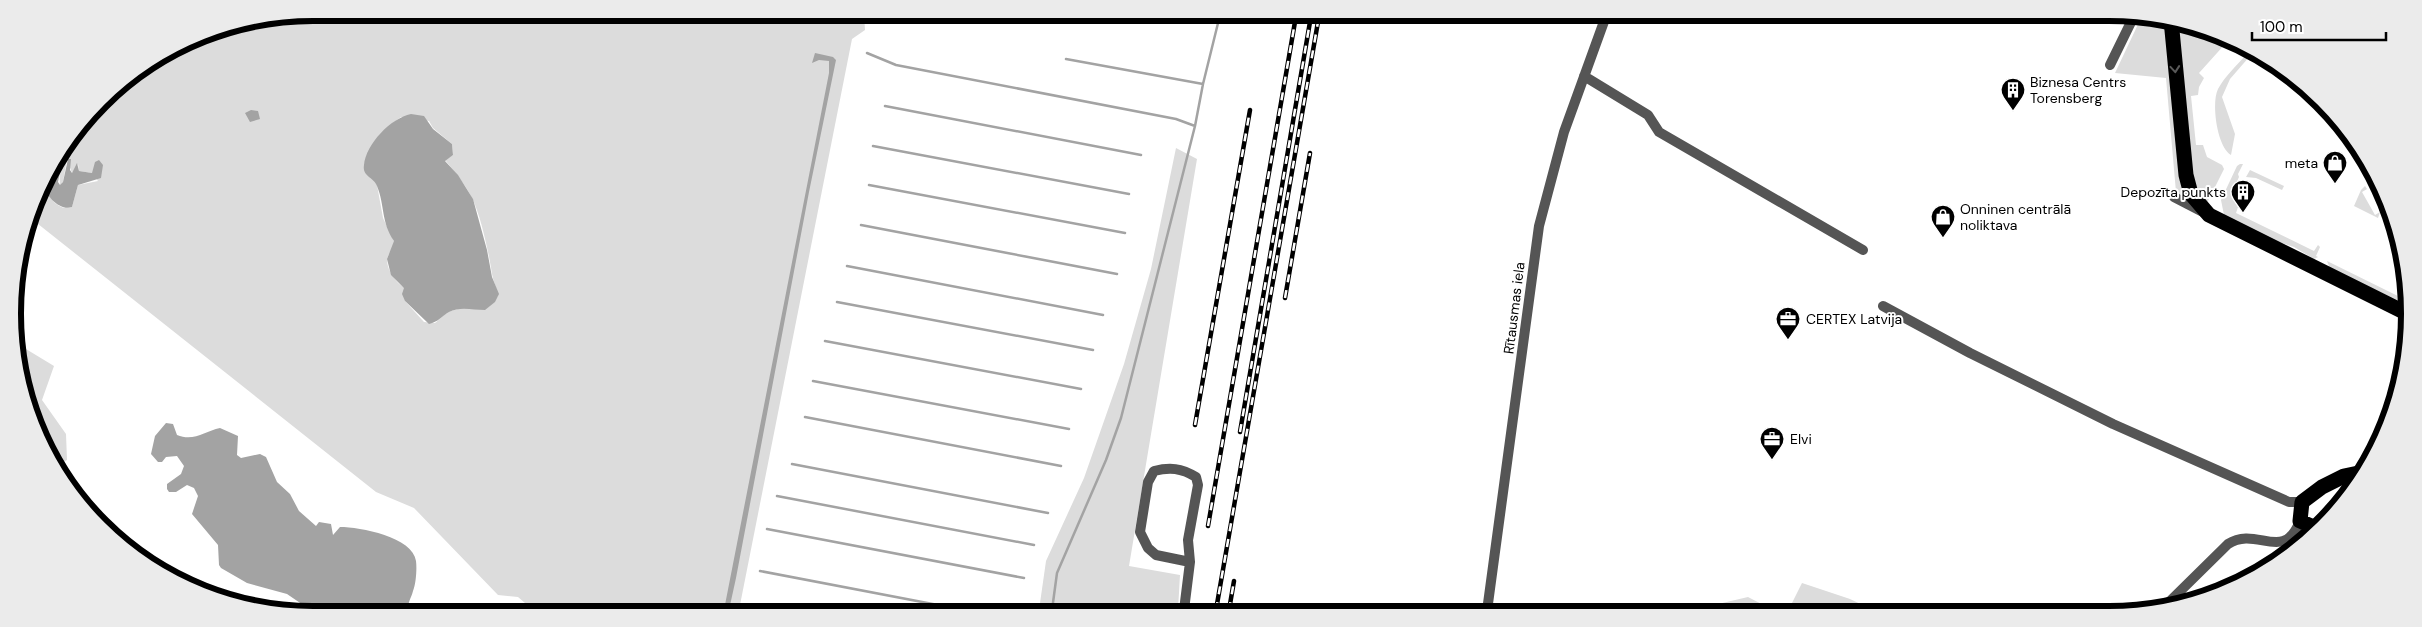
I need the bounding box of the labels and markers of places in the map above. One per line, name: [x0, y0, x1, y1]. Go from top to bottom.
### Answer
place label: Biznesa Centrs Torensberg: [2030, 73, 2126, 107]
building icon: Biznesa Centrs Torensberg: [2000, 77, 2026, 111]
shop icon: meta: [2322, 150, 2348, 184]
place label: meta: [2285, 154, 2318, 172]
building icon: Depozīta punkts: [2230, 179, 2256, 213]
place label: Depozīta punkts: [2121, 183, 2226, 201]
place label: Onninen centrālā noliktava: [1960, 200, 2071, 234]
shop icon: Onninen centrālā noliktava: [1930, 204, 1956, 238]
office icon: CERTEX Latvija: [1775, 306, 1801, 340]
place label: CERTEX Latvija: [1806, 310, 1902, 328]
office icon: Elvi: [1759, 426, 1785, 460]
place label: Elvi: [1790, 430, 1812, 448]

